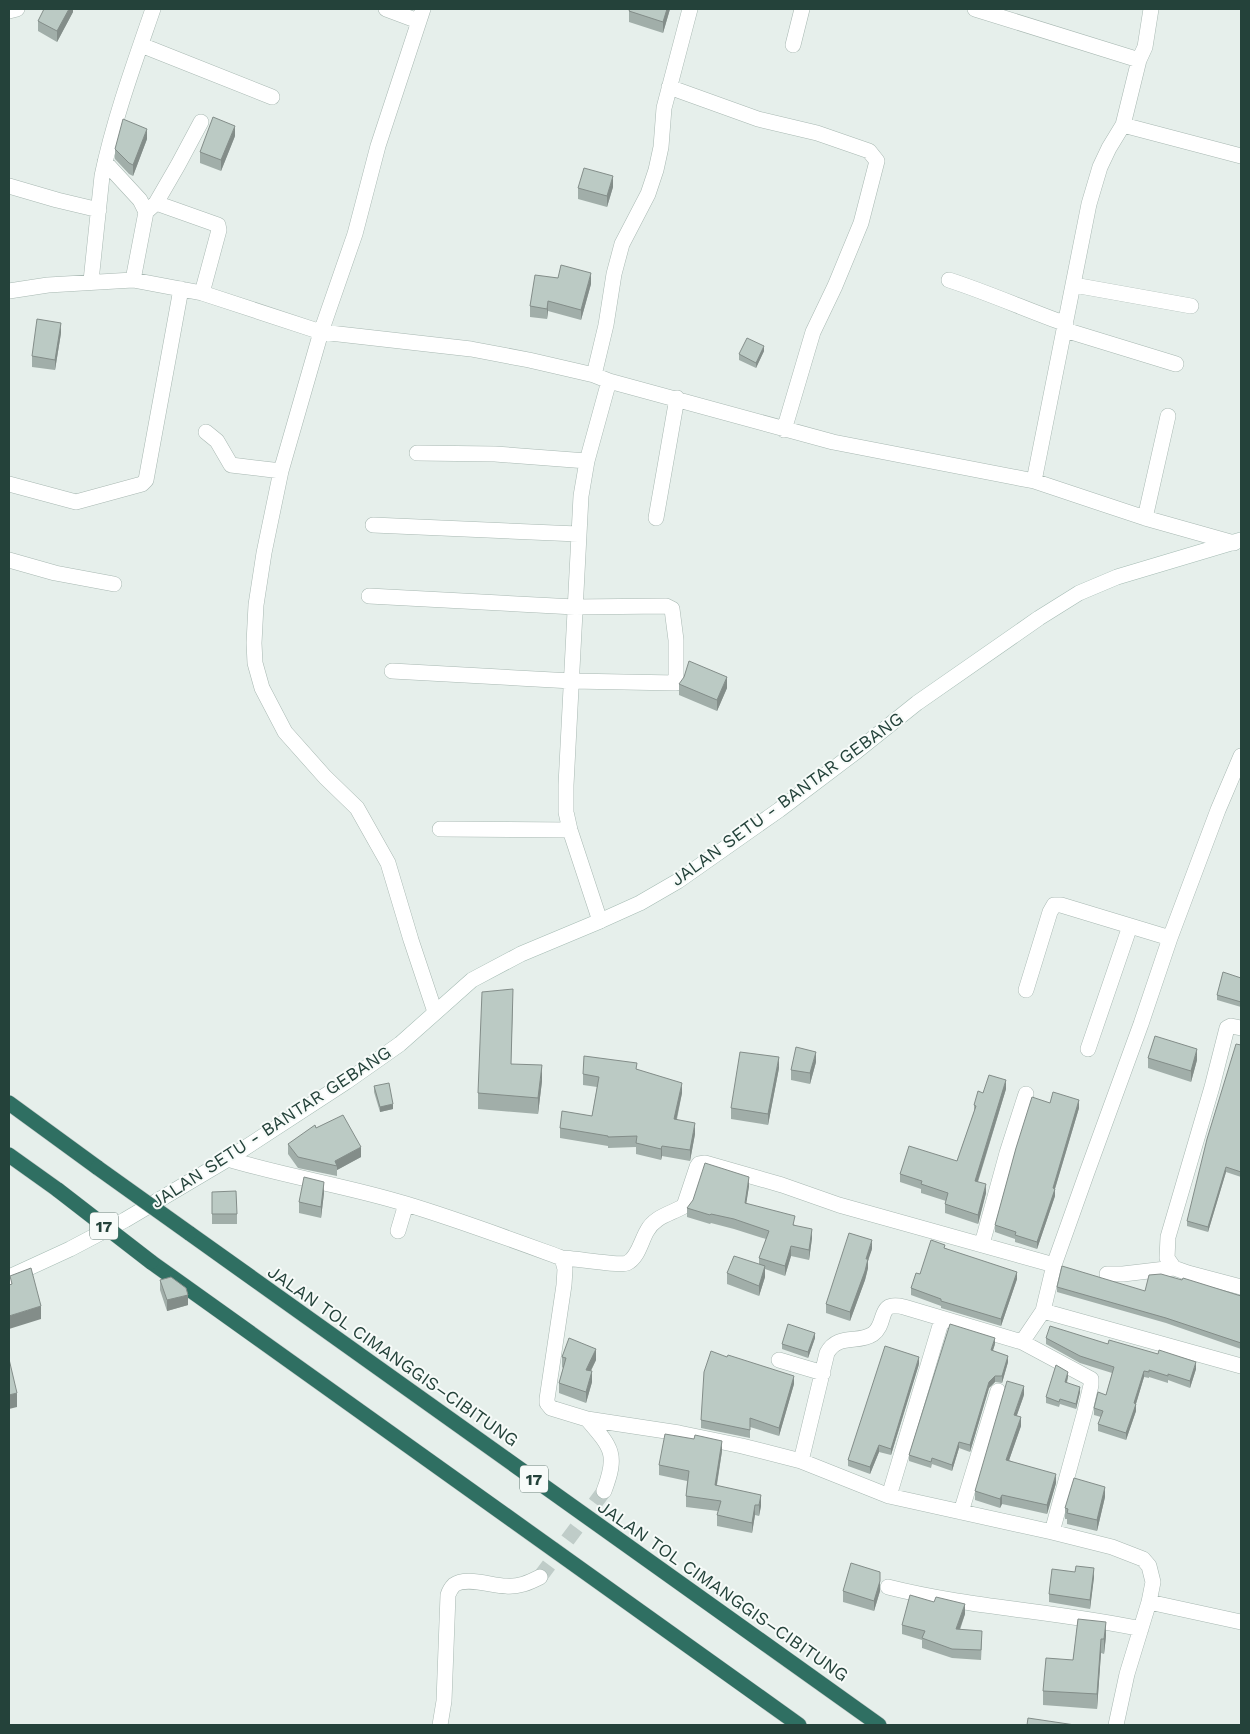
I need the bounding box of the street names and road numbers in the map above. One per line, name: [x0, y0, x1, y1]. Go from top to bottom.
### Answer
street label: JALAN SETU - BANTAR GEBANG: [667, 707, 907, 890]
street label: JALAN SETU - BANTAR GEBANG: [147, 1041, 395, 1212]
road number: 17: [90, 1212, 118, 1240]
street label: JALAN TOL CIMANGGIS–CIBITUNG: [264, 1261, 523, 1451]
road number: 17: [520, 1466, 548, 1492]
street label: JALAN TOL CIMANGGIS–CIBITUNG: [594, 1496, 853, 1686]

